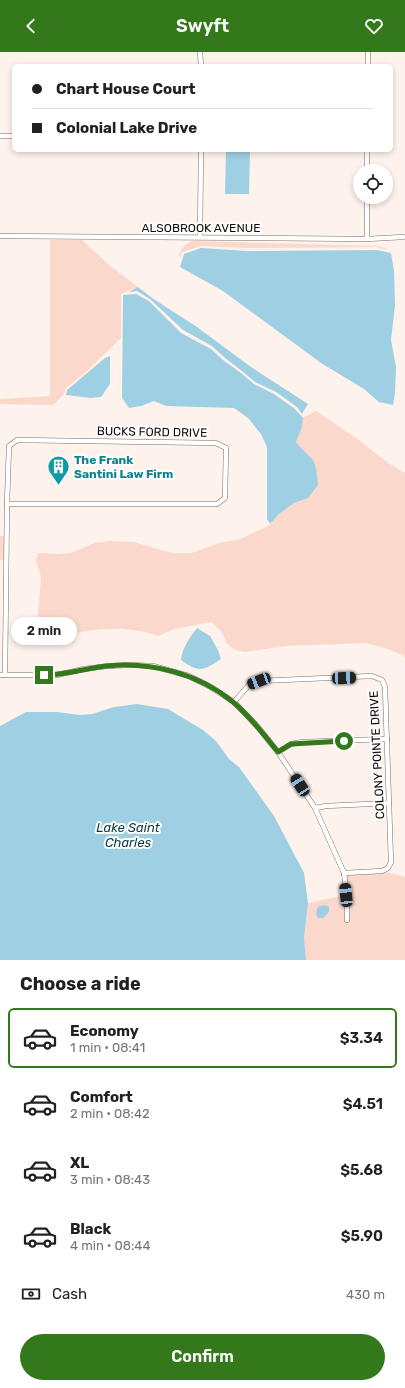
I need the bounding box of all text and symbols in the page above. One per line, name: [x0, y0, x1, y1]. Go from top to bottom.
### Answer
icon: back: [20, 15, 42, 37]
text: Swyft: [176, 15, 229, 37]
icon: heart: [363, 15, 385, 37]
text: Chart House Court: [56, 80, 196, 98]
text: Colonial Lake Drive: [56, 119, 197, 137]
map controls: [353, 164, 393, 204]
button: locate: [353, 164, 393, 204]
street label: ALSOBROOK AVENUE: [142, 221, 260, 235]
street label: BUCKS FORD DRIVE: [97, 424, 207, 440]
place label: The Frank Santini Law Firm: [74, 453, 173, 481]
building icon: The Frank Santini Law Firm: [46, 454, 72, 487]
callout: 2 min: [11, 617, 77, 645]
text: 2 min: [27, 623, 61, 638]
route end: [35, 666, 53, 684]
car: [246, 671, 272, 691]
car: [332, 672, 356, 684]
street label: COLONY POINTE DRIVE: [367, 690, 387, 820]
route start: [335, 732, 353, 750]
car: [288, 772, 312, 798]
water label: Lake Saint Charles: [96, 820, 161, 850]
car: [339, 882, 353, 908]
text: Choose a ride: [20, 973, 141, 995]
icon: car: [22, 1020, 58, 1056]
text: Economy: [70, 1022, 139, 1040]
text: $3.34: [340, 1029, 383, 1047]
text: 1 min · 08:41: [70, 1040, 145, 1055]
icon: car: [22, 1086, 58, 1122]
text: Comfort: [70, 1088, 133, 1106]
text: $4.51: [343, 1095, 383, 1113]
text: 2 min · 08:42: [70, 1106, 150, 1121]
icon: car: [22, 1152, 58, 1188]
text: XL: [70, 1154, 89, 1172]
text: $5.68: [340, 1161, 383, 1179]
text: 3 min · 08:43: [70, 1172, 150, 1187]
icon: car: [22, 1218, 58, 1254]
text: Black: [70, 1220, 111, 1238]
text: $5.90: [341, 1227, 383, 1245]
text: 4 min · 08:44: [70, 1238, 151, 1253]
icon: cash: [20, 1283, 42, 1305]
text: Cash: [52, 1285, 87, 1303]
text: 430 m: [346, 1287, 385, 1302]
button: Confirm: [20, 1334, 385, 1380]

